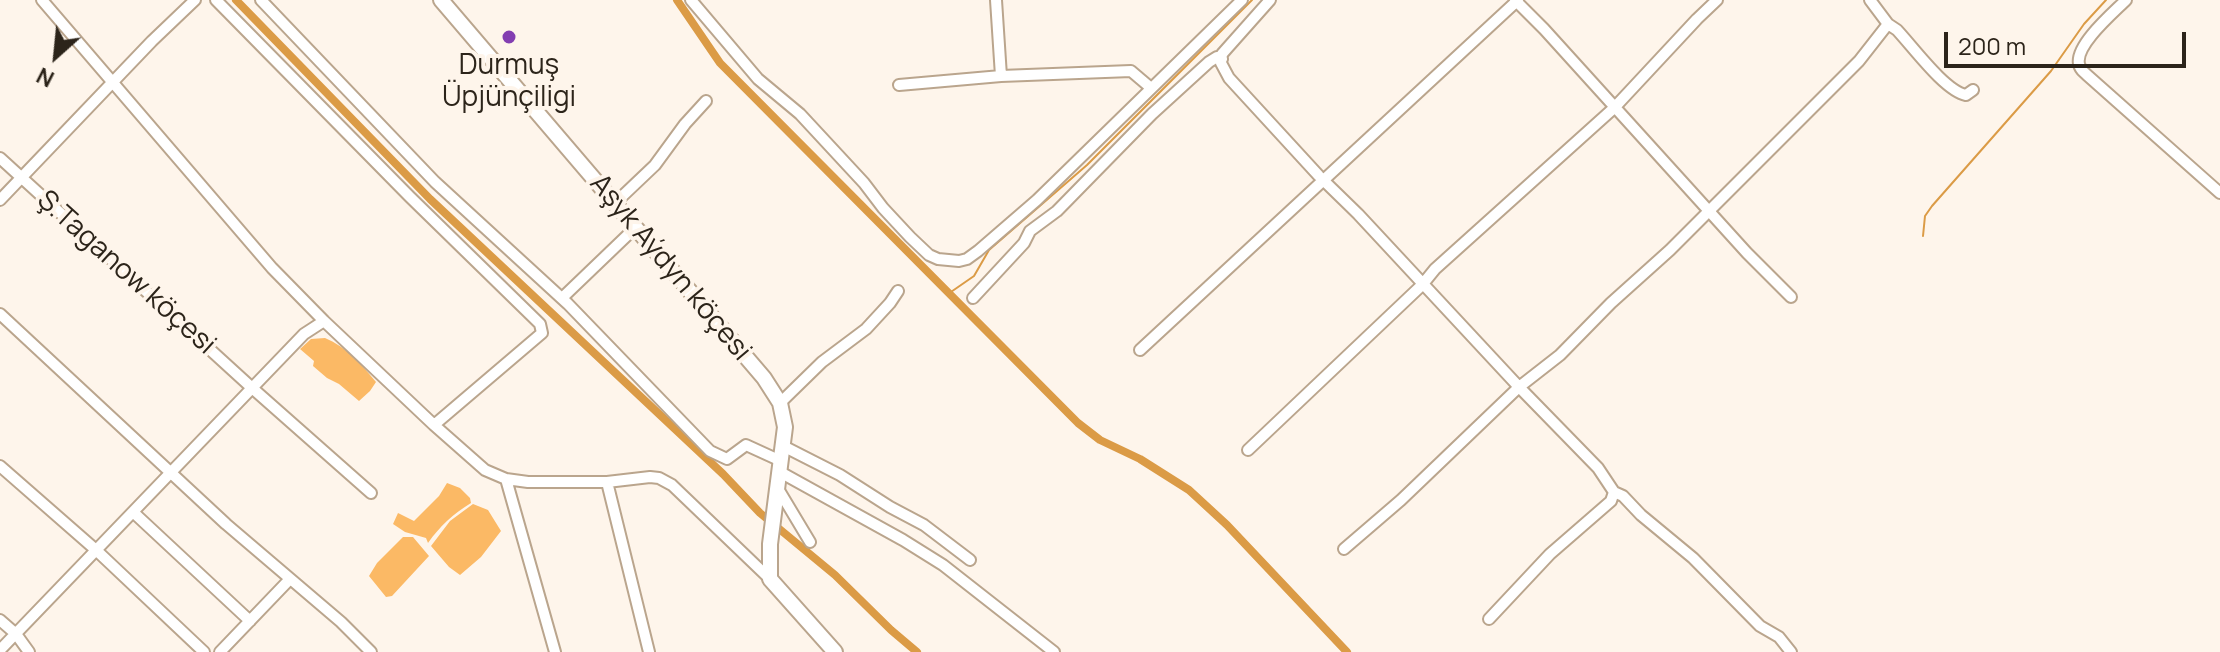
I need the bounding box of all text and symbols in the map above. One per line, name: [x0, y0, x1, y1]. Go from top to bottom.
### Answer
north arrow: [16, 16, 96, 96]
scale bar: [1948, 16, 2190, 66]
marker: Durmuş Üpjünçiligi: [500, 28, 518, 46]
text: 200 m: [1958, 29, 2026, 62]
place label: Durmuş Üpjünçiligi: [442, 49, 576, 115]
text: N: [31, 60, 59, 94]
street label: Aşyk Aýdyn köçesi: [582, 168, 758, 368]
street label: Ş.Taganow köçesi: [30, 184, 222, 362]

